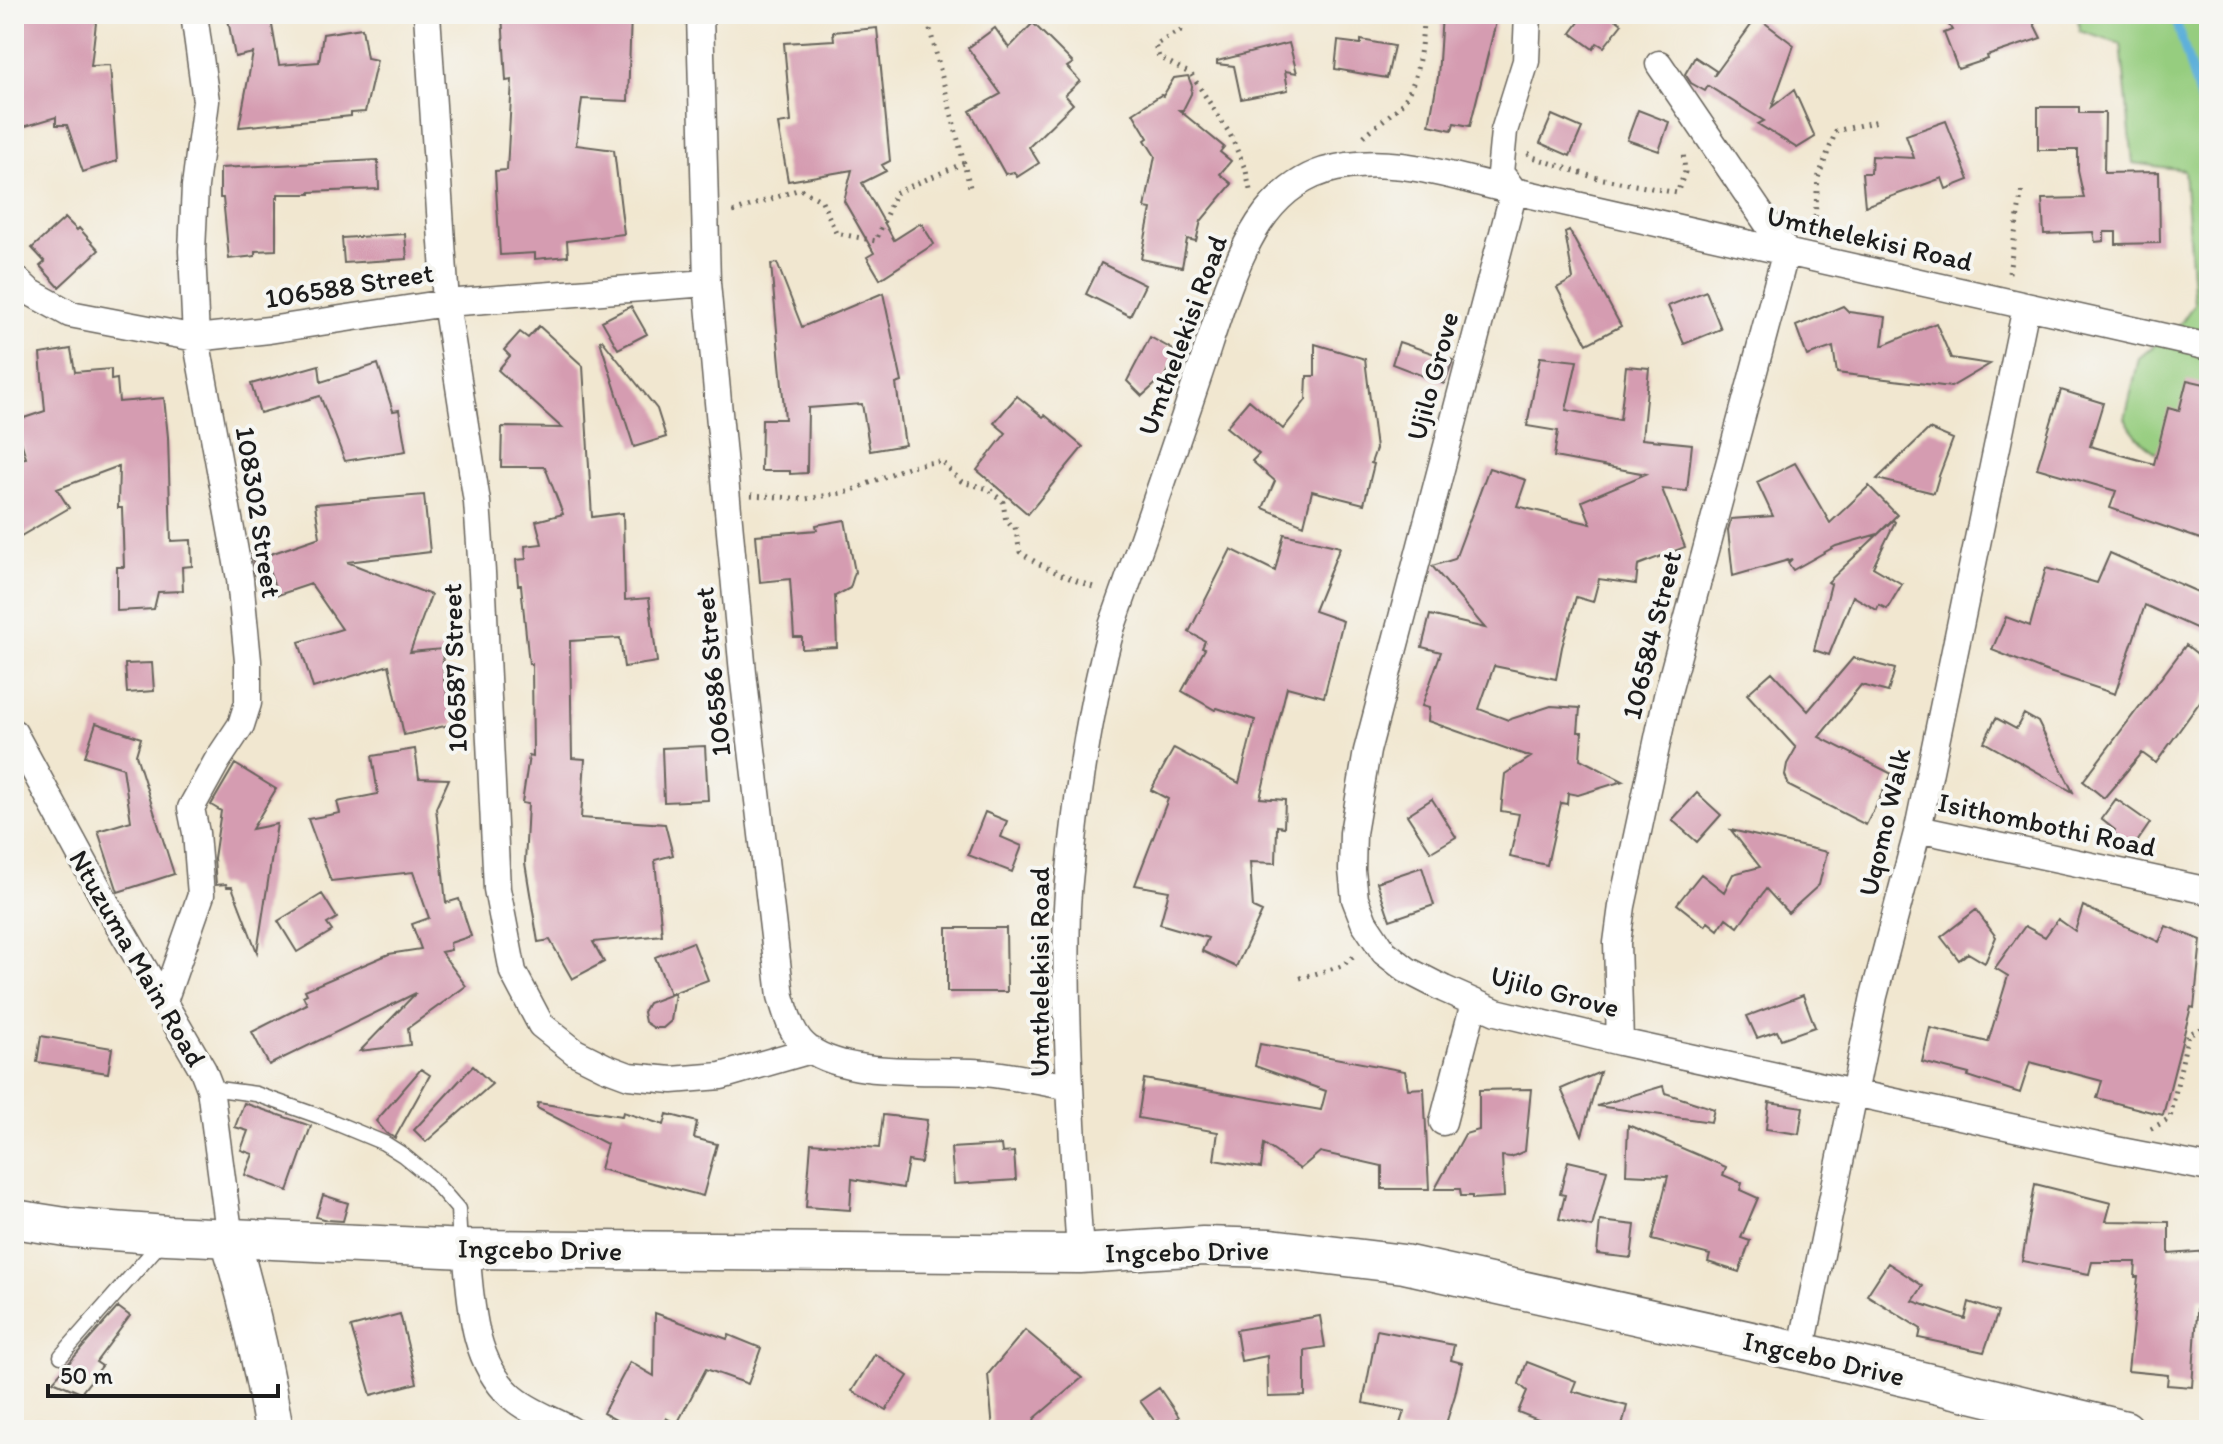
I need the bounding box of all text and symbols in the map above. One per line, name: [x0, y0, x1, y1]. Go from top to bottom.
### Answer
street label: Umthelekisi Road: [1764, 198, 1977, 278]
street label: Umthelekisi Road: [1130, 230, 1234, 440]
street label: 106588 Street: [262, 255, 436, 315]
street label: Ujilo Grove: [1398, 308, 1466, 444]
street label: 108302 Street: [229, 424, 289, 600]
street label: 106584 Street: [1614, 547, 1688, 723]
street label: 106587 Street: [434, 583, 474, 753]
street label: 106586 Street: [686, 586, 738, 758]
street label: Uqomo Walk: [1850, 744, 1918, 899]
street label: Isithombothi Road: [1935, 784, 2159, 864]
street label: Ntuzuma Main Road: [62, 844, 214, 1072]
street label: Umthelekisi Road: [1022, 866, 1056, 1077]
street label: Ujilo Grove: [1487, 957, 1623, 1025]
street label: Ingcebo Drive: [457, 1231, 623, 1267]
street label: Ingcebo Drive: [1104, 1233, 1270, 1269]
street label: Ingcebo Drive: [1740, 1323, 1908, 1393]
scale bar: [48, 1348, 278, 1398]
text: 50 m: [60, 1361, 113, 1390]

